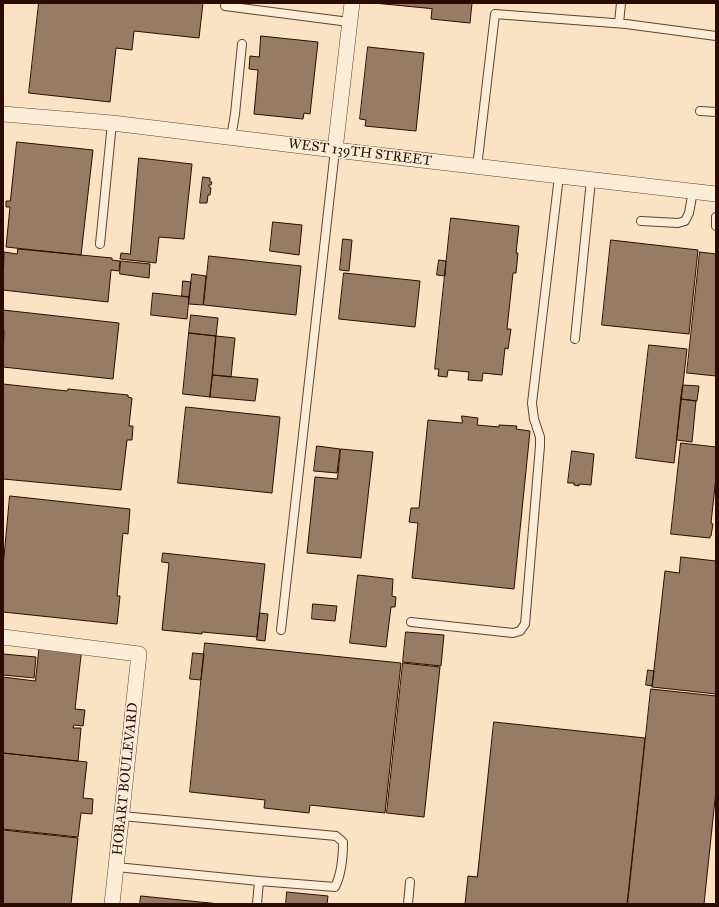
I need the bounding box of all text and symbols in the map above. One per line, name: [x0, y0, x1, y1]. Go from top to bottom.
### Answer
street label: WEST 139TH STREET: [287, 136, 433, 170]
street label: HOBART BOULEVARD: [110, 702, 142, 856]

